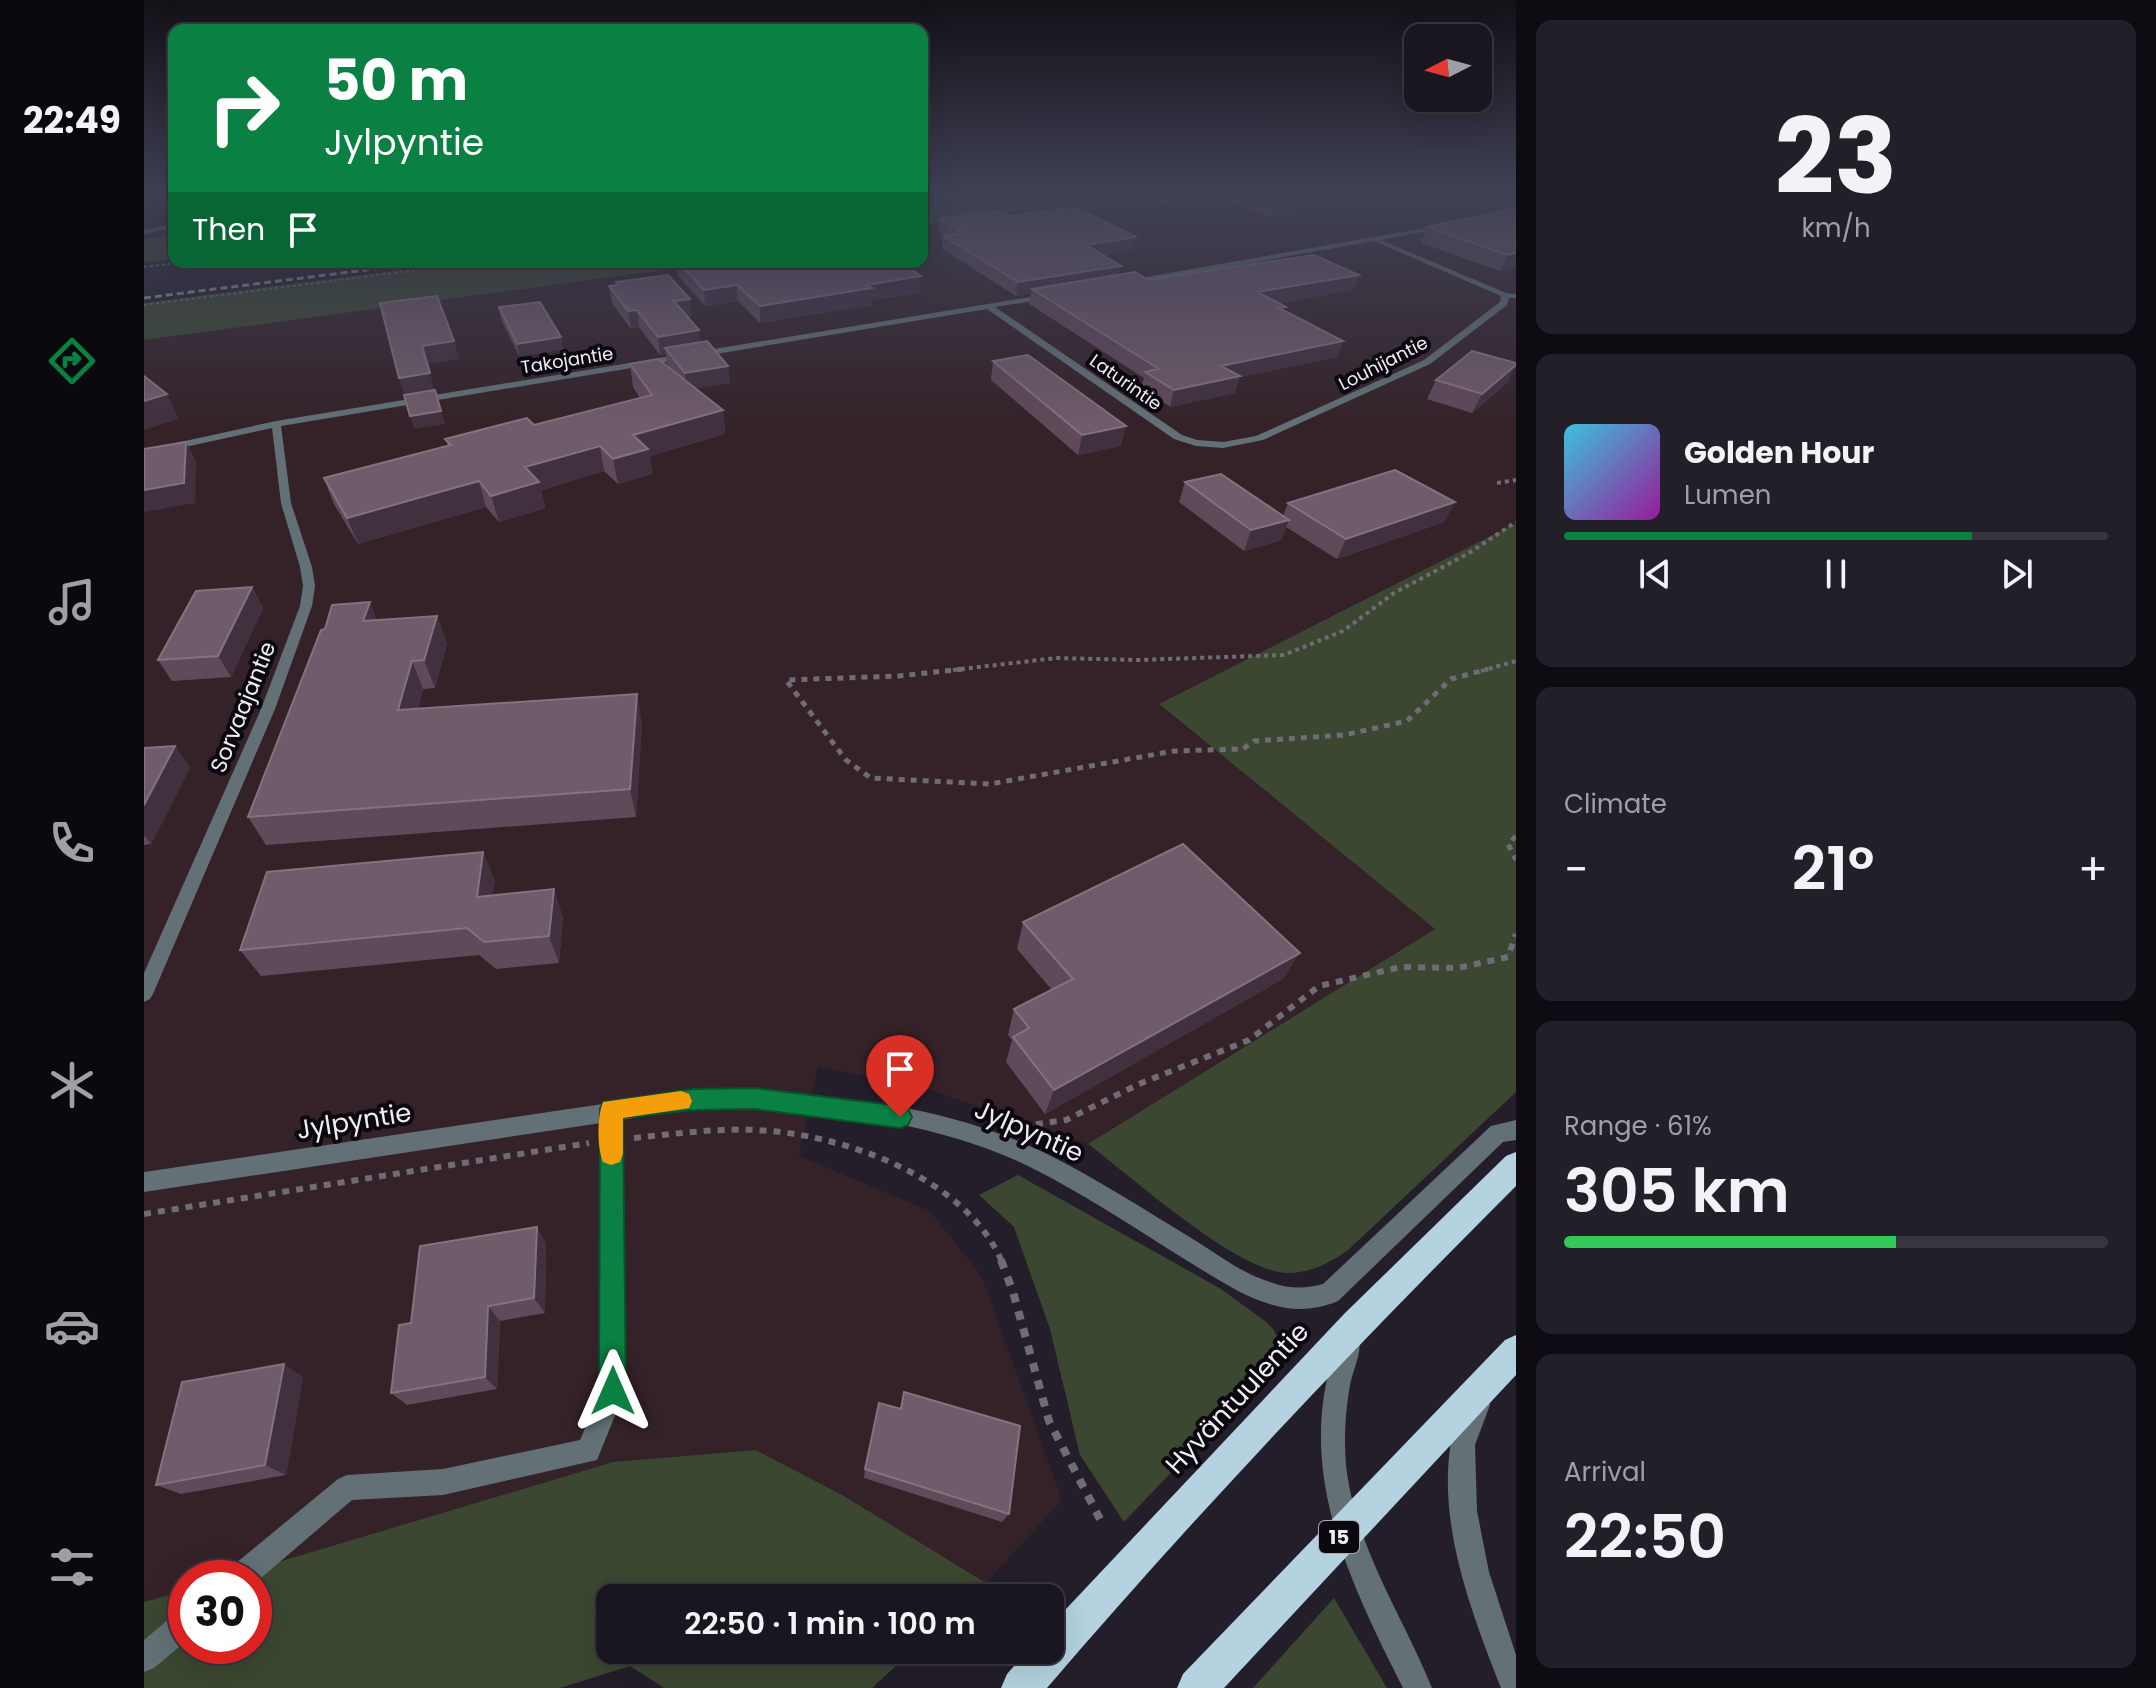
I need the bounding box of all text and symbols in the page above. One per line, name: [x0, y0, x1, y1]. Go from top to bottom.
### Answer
north arrow: [1404, 24, 1492, 112]
map controls: [1404, 24, 1492, 112]
text: 50 m: [324, 41, 468, 120]
icon: right: [192, 56, 296, 160]
text: 23: [1775, 84, 1897, 229]
text: 22:49: [23, 95, 121, 146]
text: Jylpyntie: [324, 117, 484, 168]
text: Then: [192, 208, 265, 251]
icon: arrive: [281, 208, 325, 252]
text: km/h: [1801, 210, 1871, 246]
street label: Louhijantie: [1334, 330, 1432, 396]
icon: directions: [44, 333, 100, 389]
street label: Takojantie: [519, 340, 615, 380]
street label: Laturintie: [1085, 348, 1167, 416]
text: Golden Hour: [1684, 431, 1874, 474]
text: Lumen: [1684, 477, 1771, 513]
icon: previous: [1633, 552, 1677, 596]
icon: pause: [1814, 552, 1858, 596]
icon: next: [1995, 552, 2039, 596]
icon: music: [44, 574, 100, 630]
street label: Sorvaajantie: [203, 637, 283, 777]
text: Climate: [1564, 786, 1667, 822]
icon: phone: [44, 815, 100, 871]
text: 21°: [1792, 827, 1875, 911]
text: −: [1564, 839, 1588, 900]
text: +: [2078, 839, 2108, 900]
pin: [866, 1035, 934, 1117]
icon: arrive: [878, 1047, 922, 1091]
icon: climate: [44, 1057, 100, 1113]
street label: Jylpyntie: [969, 1091, 1089, 1171]
street label: Jylpyntie: [294, 1094, 414, 1148]
text: Range · 61%: [1564, 1108, 1712, 1144]
text: 305 km: [1564, 1149, 1790, 1233]
icon: car: [44, 1298, 100, 1354]
street label: Hyväntuulentie: [1157, 1314, 1317, 1482]
position arrow: [571, 1349, 655, 1433]
text: Arrival: [1564, 1454, 1646, 1490]
text: 22:50: [1564, 1495, 1726, 1579]
road number: 15: [1319, 1521, 1359, 1553]
icon: filters: [44, 1539, 100, 1595]
speed limit sign: 30: [168, 1560, 272, 1664]
text: 22:50 · 1 min · 100 m: [684, 1602, 976, 1645]

